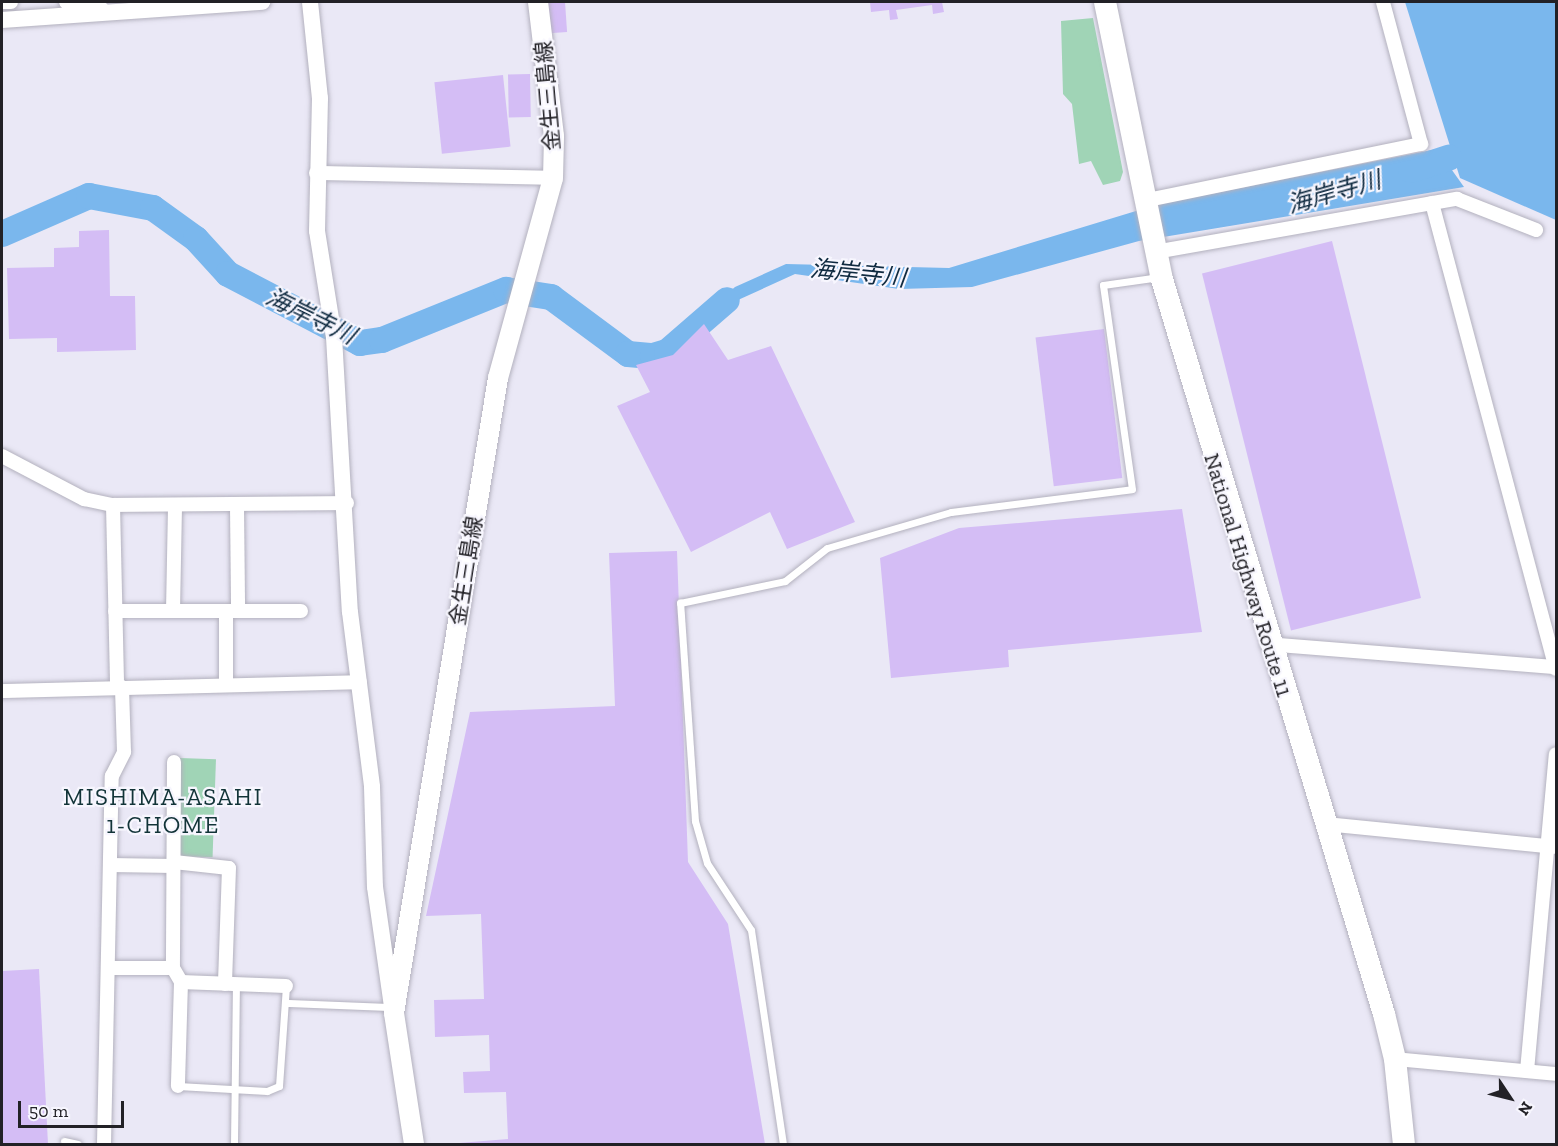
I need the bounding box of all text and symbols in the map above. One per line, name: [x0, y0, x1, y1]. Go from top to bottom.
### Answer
street label: 金生三島線: [530, 40, 566, 152]
water label: 海岸寺川: [1284, 165, 1384, 219]
water label: 海岸寺川: [809, 254, 907, 292]
water label: 海岸寺川: [262, 282, 360, 350]
street label: National Highway Route 11: [1198, 450, 1298, 700]
street label: 金生三島線: [444, 515, 488, 627]
district label: MISHIMA-ASAHI 1-CHOME: [63, 783, 263, 839]
north arrow: [1480, 1068, 1540, 1128]
scale bar: [21, 1089, 128, 1127]
text: N: [1514, 1098, 1536, 1119]
text: 50 m: [29, 1100, 68, 1122]

